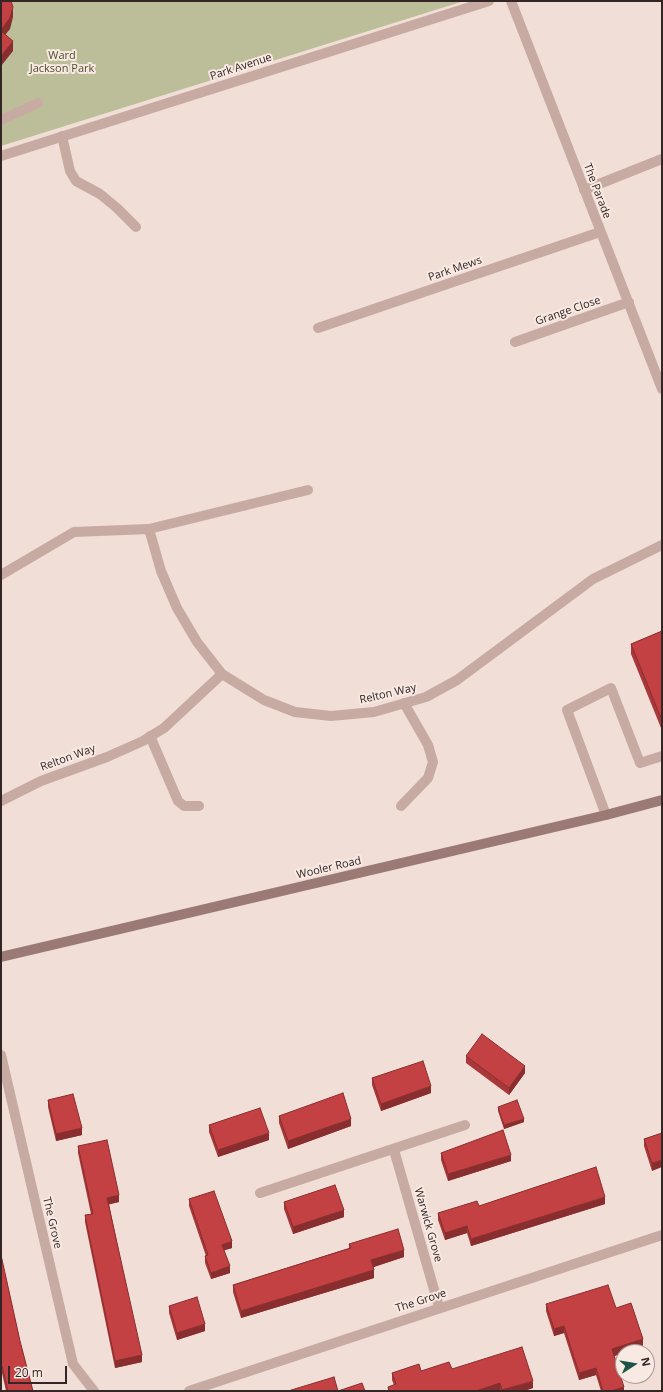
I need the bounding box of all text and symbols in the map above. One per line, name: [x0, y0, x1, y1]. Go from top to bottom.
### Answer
park label: Ward Jackson Park: [30, 49, 94, 75]
street label: Park Avenue: [208, 51, 274, 83]
street label: The Parade: [580, 162, 614, 220]
street label: Park Mews: [427, 254, 483, 284]
street label: Grange Close: [534, 294, 602, 328]
street label: Relton Way: [358, 681, 418, 707]
street label: Relton Way: [39, 742, 97, 774]
street label: Wooler Road: [295, 854, 363, 882]
street label: Warwick Grove: [411, 1186, 445, 1264]
street label: The Grove: [40, 1196, 64, 1250]
street label: The Grove: [394, 1287, 448, 1315]
north arrow: [615, 1344, 655, 1384]
text: N: [638, 1356, 655, 1368]
scale bar: [10, 1358, 69, 1384]
text: 20 m: [15, 1364, 43, 1381]

